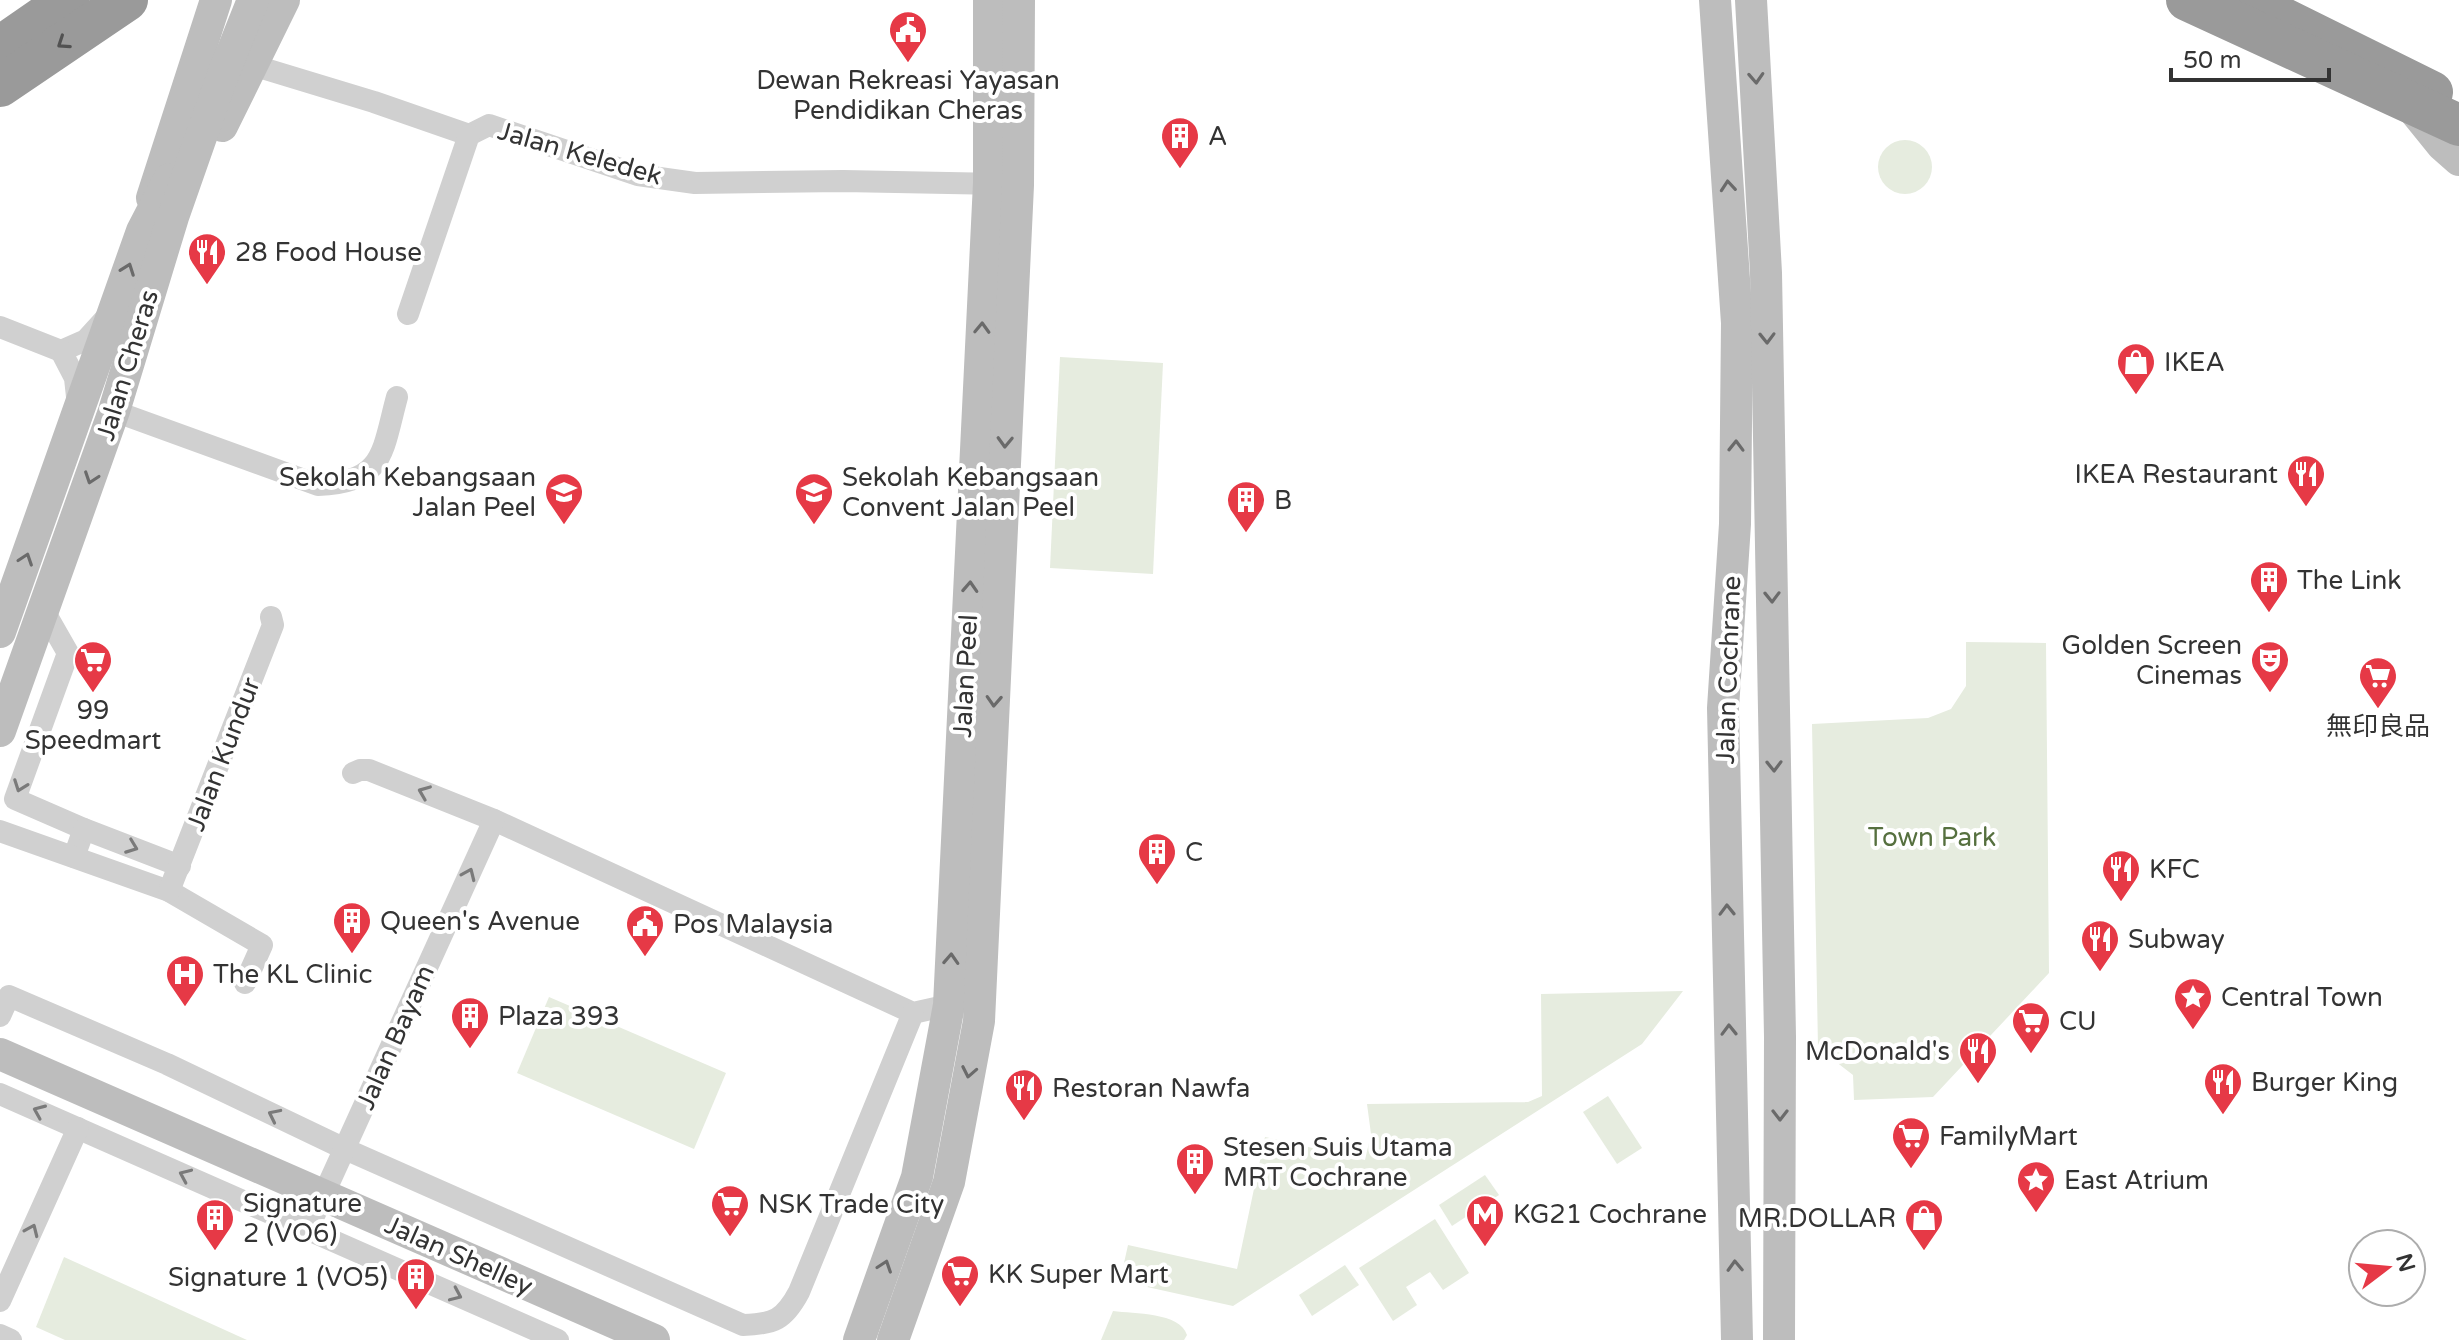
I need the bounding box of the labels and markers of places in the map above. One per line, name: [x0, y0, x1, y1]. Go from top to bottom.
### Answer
public building icon: Dewan Rekreasi Yayasan Pendidikan Cheras: [887, 9, 929, 64]
place label: Dewan Rekreasi Yayasan Pendidikan Cheras: [756, 65, 1060, 126]
building icon: A: [1159, 115, 1201, 170]
place label: A: [1208, 121, 1227, 152]
restaurant icon: 28 Food House: [186, 231, 228, 286]
place label: 28 Food House: [235, 237, 422, 268]
shop icon: IKEA: [2115, 341, 2157, 396]
place label: IKEA: [2164, 347, 2225, 378]
restaurant icon: IKEA Restaurant: [2285, 453, 2327, 508]
place label: IKEA Restaurant: [2075, 459, 2278, 490]
place label: Sekolah Kebangsaan Jalan Peel: [279, 462, 536, 523]
place label: Sekolah Kebangsaan Convent Jalan Peel: [842, 462, 1099, 523]
school or university icon: Sekolah Kebangsaan Jalan Peel: [543, 471, 585, 526]
school or university icon: Sekolah Kebangsaan Convent Jalan Peel: [793, 471, 835, 526]
building icon: B: [1225, 479, 1267, 534]
place label: B: [1274, 485, 1292, 516]
building icon: The Link: [2248, 559, 2290, 614]
place label: The Link: [2297, 565, 2401, 596]
place label: Golden Screen Cinemas: [2062, 630, 2242, 691]
supermarket icon: 99 Speedmart: [72, 639, 114, 694]
theatre icon: Golden Screen Cinemas: [2249, 639, 2291, 694]
supermarket icon: 無印良品: [2357, 655, 2399, 710]
place label: 99 Speedmart: [25, 695, 161, 756]
place label: 無印良品: [2326, 711, 2430, 742]
building icon: C: [1136, 831, 1178, 886]
place label: C: [1185, 837, 1203, 868]
restaurant icon: KFC: [2100, 848, 2142, 903]
place label: KFC: [2149, 854, 2200, 885]
building icon: Queen's Avenue: [331, 900, 373, 955]
public building icon: Pos Malaysia: [624, 903, 666, 958]
place label: Queen's Avenue: [380, 906, 580, 937]
place label: Pos Malaysia: [673, 909, 833, 940]
restaurant icon: Subway: [2079, 918, 2121, 973]
place label: Subway: [2128, 924, 2225, 955]
hospital icon: The KL Clinic: [164, 953, 206, 1008]
place label: The KL Clinic: [213, 959, 372, 990]
place icon: Central Town: [2172, 976, 2214, 1031]
place label: Central Town: [2221, 982, 2383, 1013]
building icon: Plaza 393: [449, 995, 491, 1050]
supermarket icon: CU: [2010, 1000, 2052, 1055]
place label: Plaza 393: [498, 1001, 620, 1032]
place label: CU: [2059, 1006, 2097, 1037]
restaurant icon: McDonald's: [1957, 1030, 1999, 1085]
place label: McDonald's: [1805, 1036, 1950, 1067]
restaurant icon: Burger King: [2202, 1061, 2244, 1116]
restaurant icon: Restoran Nawfa: [1003, 1067, 1045, 1122]
place label: Burger King: [2251, 1067, 2398, 1098]
place label: Restoran Nawfa: [1052, 1073, 1250, 1104]
supermarket icon: FamilyMart: [1890, 1115, 1932, 1170]
place label: FamilyMart: [1939, 1121, 2078, 1152]
place label: Stesen Suis Utama MRT Cochrane: [1223, 1132, 1453, 1193]
building icon: Stesen Suis Utama MRT Cochrane: [1174, 1141, 1216, 1196]
place icon: East Atrium: [2015, 1159, 2057, 1214]
place label: East Atrium: [2064, 1165, 2209, 1196]
supermarket icon: NSK Trade City: [709, 1183, 751, 1238]
place label: Signature 2 (VO6): [243, 1188, 362, 1249]
place label: NSK Trade City: [758, 1189, 944, 1220]
metro station icon: KG21 Cochrane: [1464, 1193, 1506, 1248]
building icon: Signature 2 (VO6): [194, 1197, 236, 1252]
shop icon: MR.DOLLAR: [1903, 1197, 1945, 1252]
place label: KG21 Cochrane: [1513, 1199, 1707, 1230]
place label: MR.DOLLAR: [1738, 1203, 1896, 1234]
supermarket icon: KK Super Mart: [939, 1253, 981, 1308]
building icon: Signature 1 (VO5): [395, 1256, 437, 1311]
place label: KK Super Mart: [988, 1259, 1169, 1290]
place label: Signature 1 (VO5): [168, 1262, 388, 1293]

